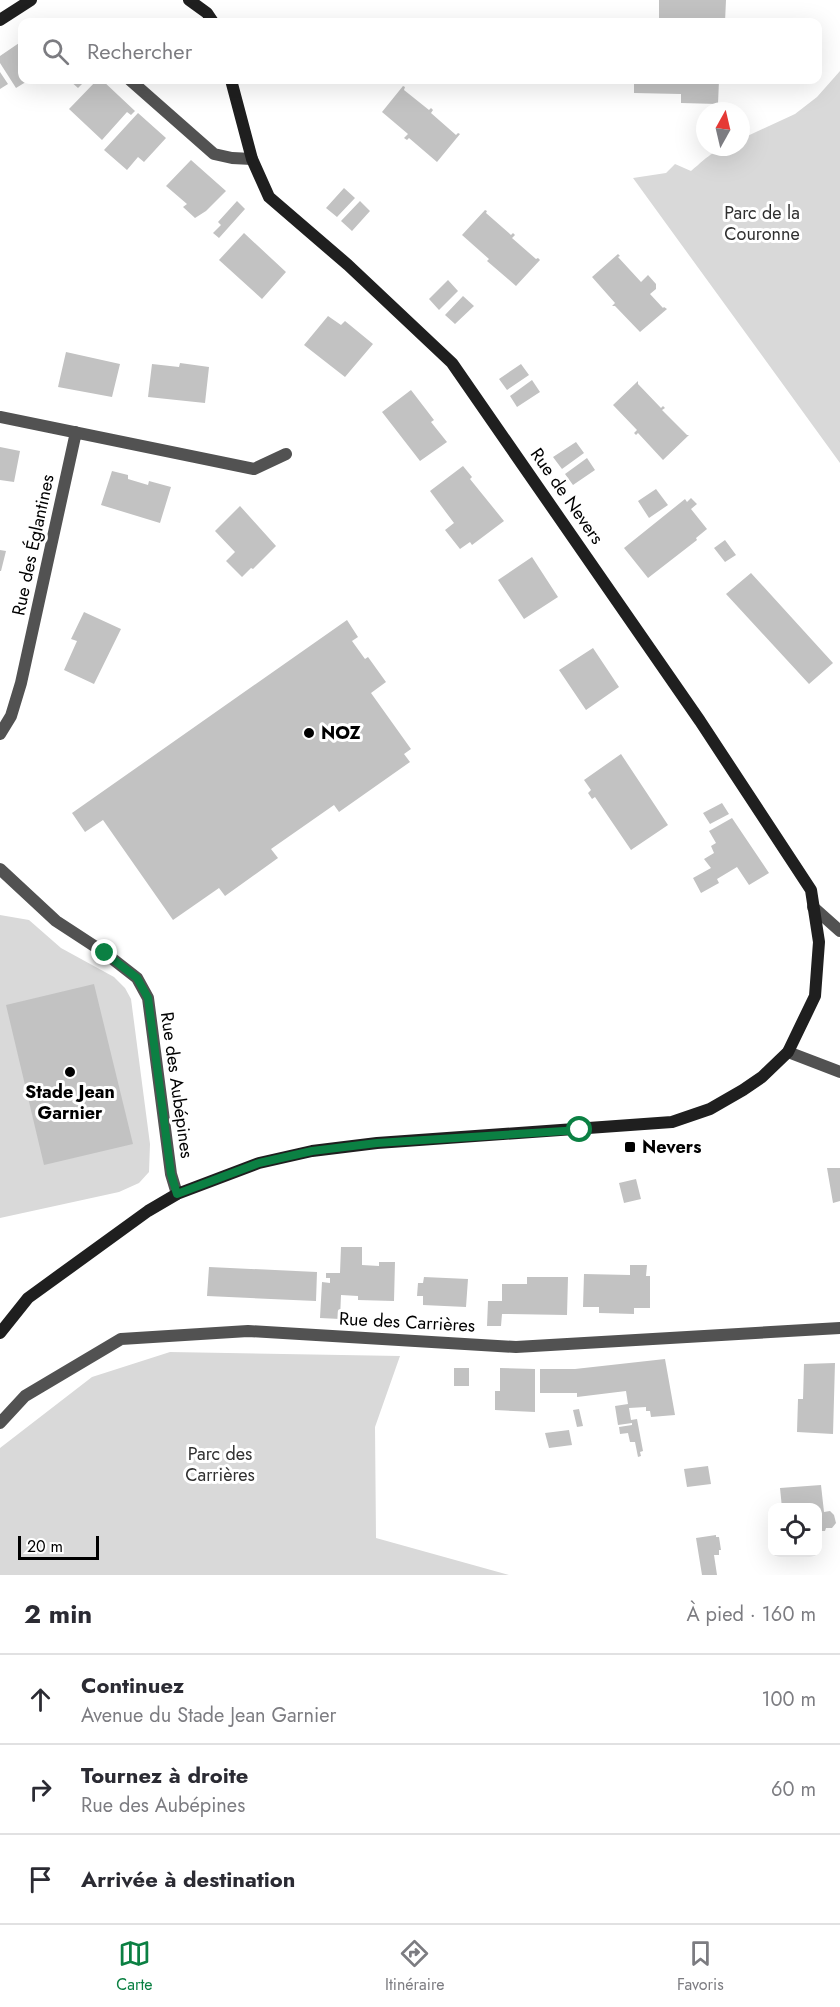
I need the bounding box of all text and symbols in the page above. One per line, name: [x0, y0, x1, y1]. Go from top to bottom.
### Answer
search box: [18, 18, 822, 84]
icon: search: [39, 35, 72, 68]
text: Rechercher: [87, 35, 192, 67]
north arrow: [696, 102, 750, 156]
park label: Parc de la Couronne: [724, 200, 800, 247]
street label: Rue de Nevers: [524, 442, 610, 550]
street label: Rue des Églantines: [5, 472, 61, 618]
place label: NOZ: [321, 720, 361, 746]
marker: NOZ: [302, 726, 316, 740]
route end: [91, 939, 117, 965]
street label: Rue des Aubépines: [154, 1010, 200, 1160]
marker: Stade Jean Garnier: [63, 1065, 77, 1079]
place label: Stade Jean Garnier: [25, 1079, 115, 1126]
route start: [566, 1116, 592, 1142]
place label: Nevers: [642, 1134, 701, 1160]
marker: Nevers: [623, 1140, 637, 1154]
street label: Rue des Carrières: [338, 1305, 476, 1339]
park label: Parc des Carrières: [185, 1441, 255, 1488]
map controls: [768, 1503, 822, 1557]
button: locate: [768, 1503, 822, 1557]
scale bar: [18, 1533, 99, 1560]
text: 20 m: [27, 1535, 63, 1558]
text: 2 min: [24, 1595, 92, 1633]
text: À pied · 160 m: [686, 1600, 816, 1629]
text: Continuez: [81, 1669, 184, 1701]
icon: ahead: [24, 1683, 57, 1716]
text: 100 m: [761, 1685, 816, 1714]
text: Avenue du Stade Jean Garnier: [81, 1701, 336, 1730]
text: Tournez à droite: [81, 1759, 248, 1791]
icon: right: [24, 1773, 57, 1806]
text: 60 m: [771, 1775, 816, 1804]
text: Rue des Aubépines: [81, 1791, 245, 1820]
icon: arrive: [24, 1863, 57, 1896]
text: Arrivée à destination: [81, 1863, 295, 1895]
tab: Carte: [116, 1937, 152, 1996]
tab: Itinéraire: [385, 1937, 444, 1996]
tab: Favoris: [677, 1937, 724, 1996]

